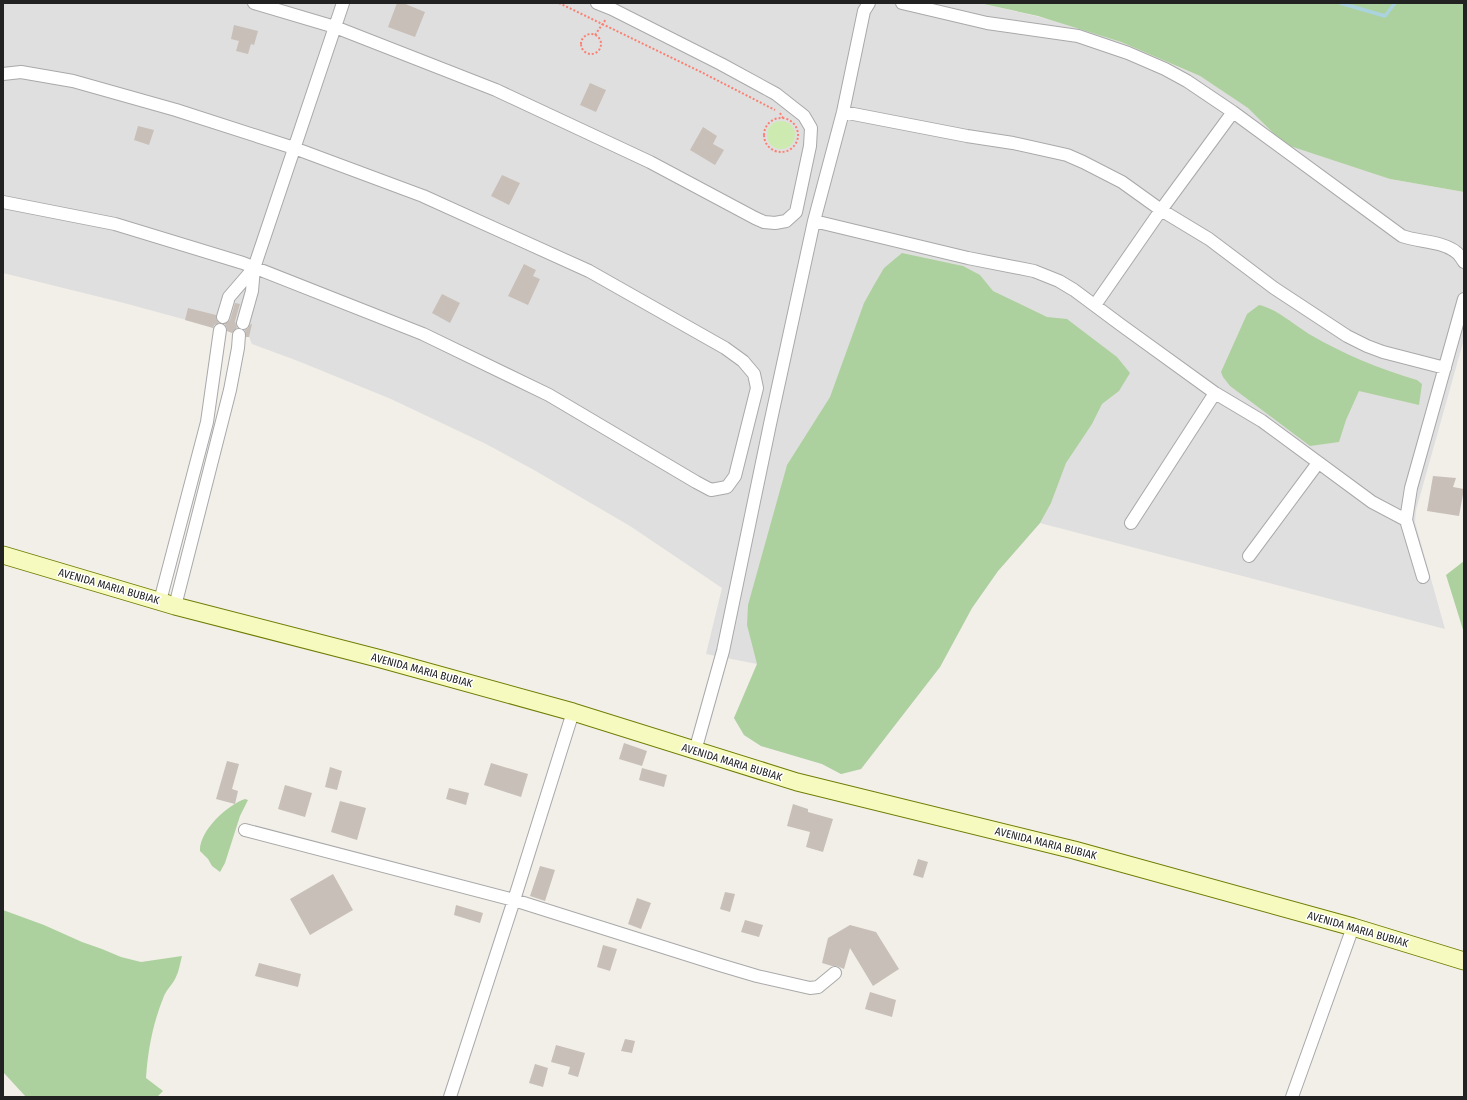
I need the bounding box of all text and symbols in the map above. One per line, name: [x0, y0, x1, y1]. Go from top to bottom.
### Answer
street label: AVENIDA MARIA BUBIAK: [57, 566, 161, 607]
street label: AVENIDA MARIA BUBIAK: [370, 651, 474, 690]
street label: AVENIDA MARIA BUBIAK: [680, 741, 784, 784]
street label: AVENIDA MARIA BUBIAK: [994, 825, 1098, 862]
street label: AVENIDA MARIA BUBIAK: [1306, 909, 1410, 950]

